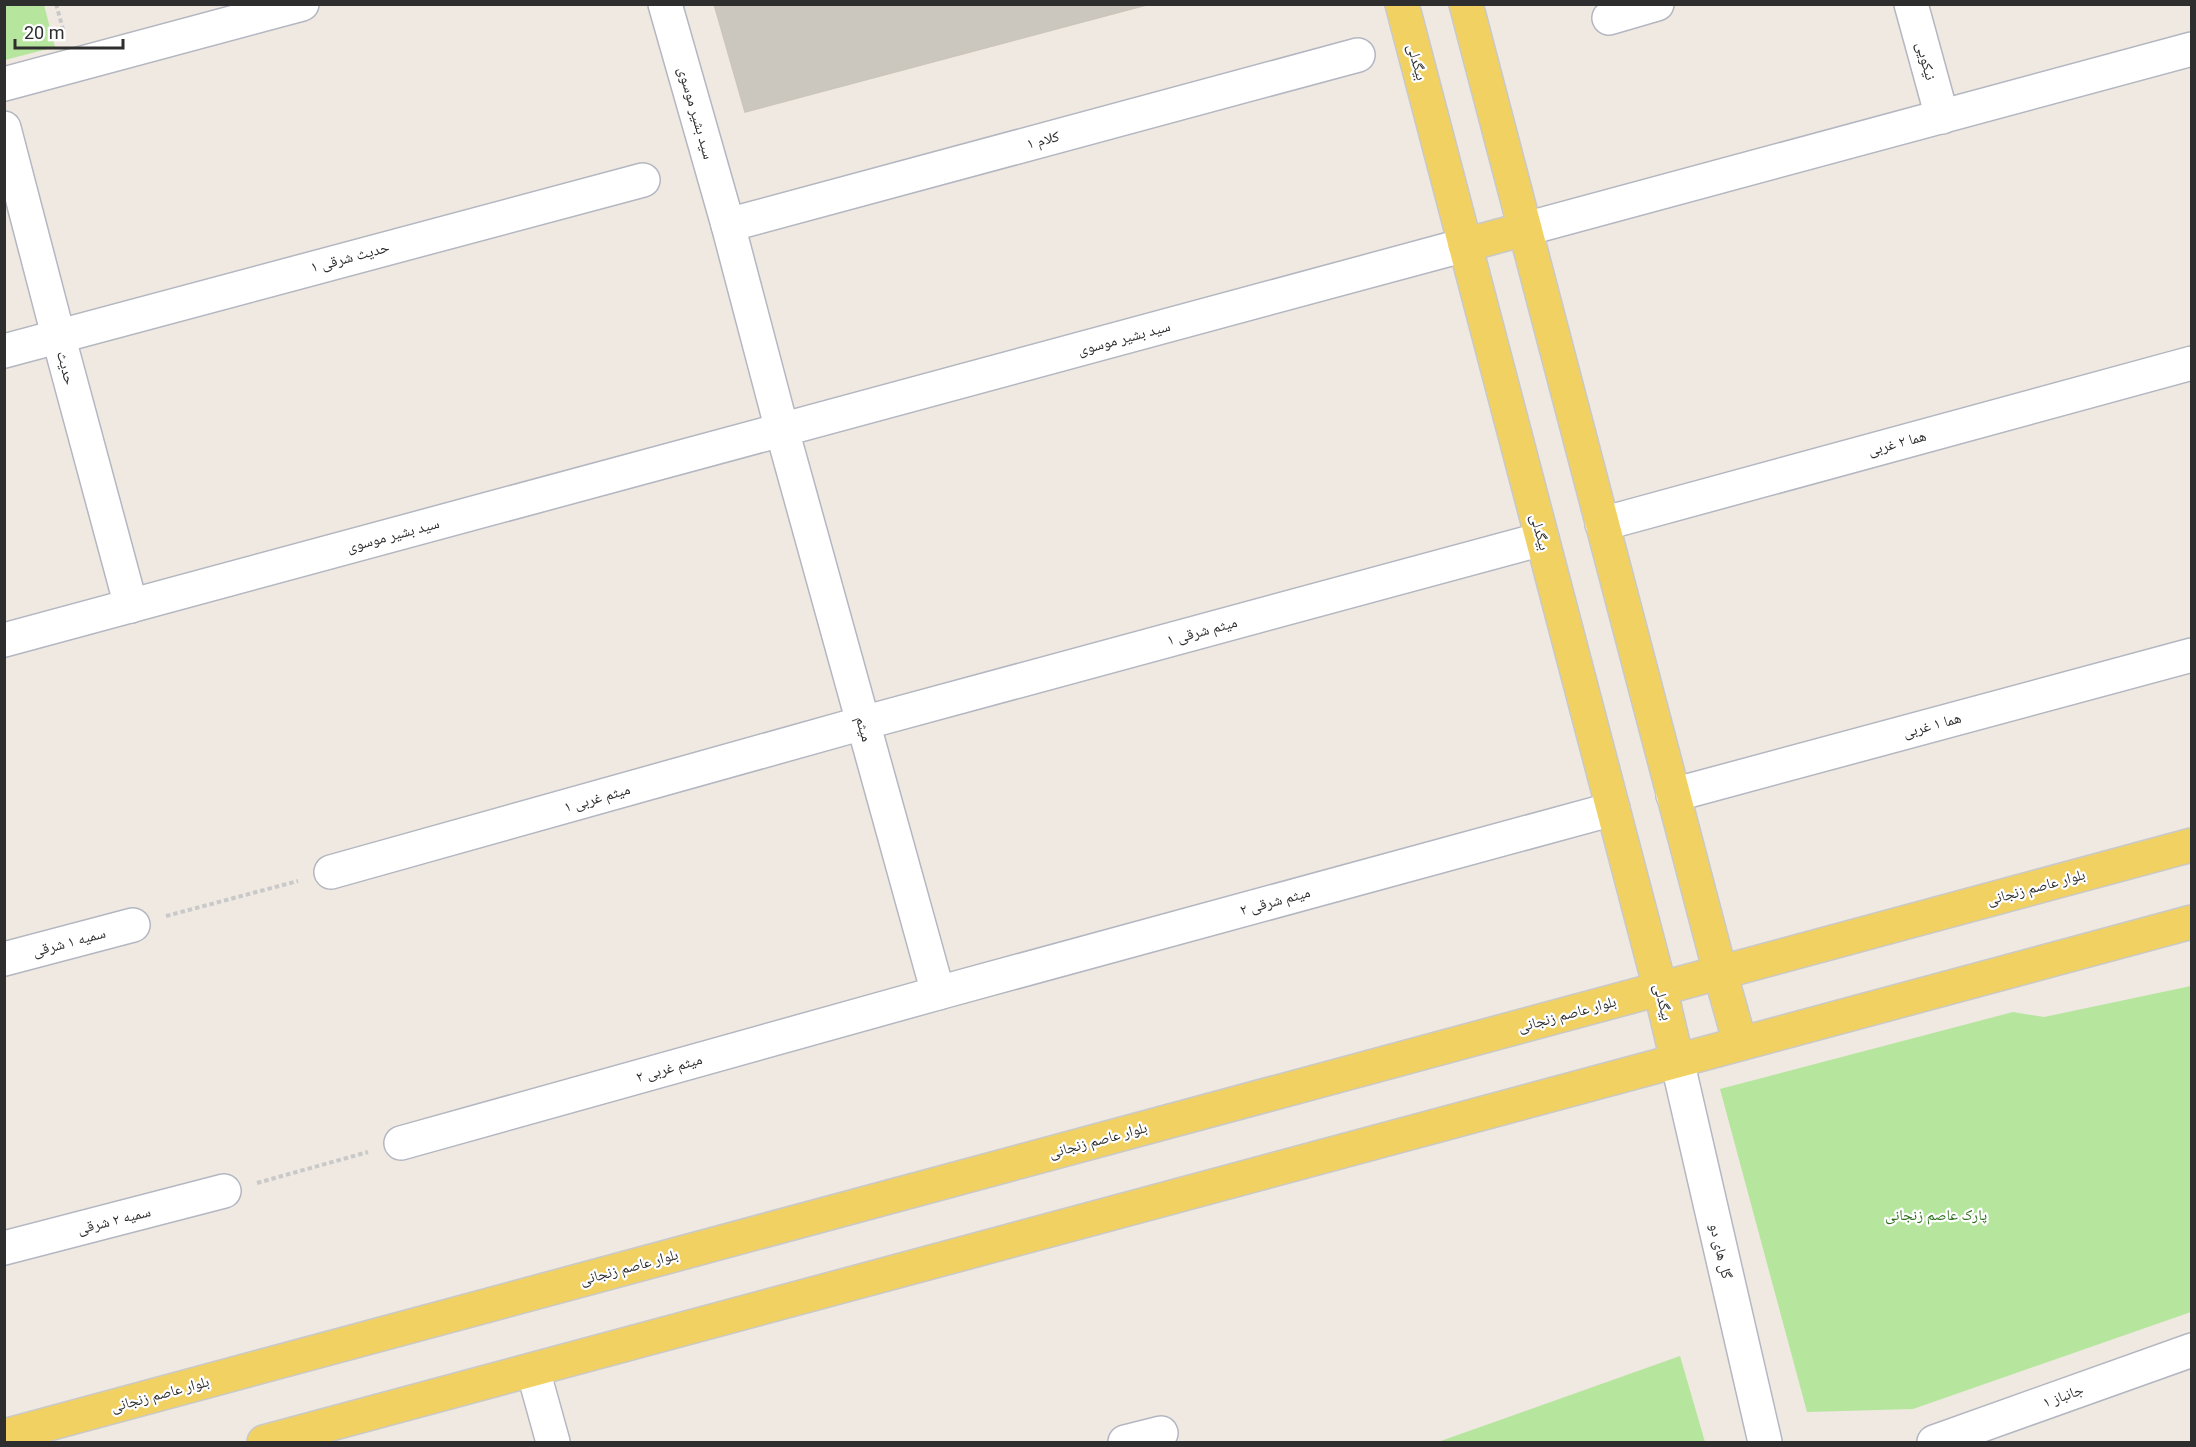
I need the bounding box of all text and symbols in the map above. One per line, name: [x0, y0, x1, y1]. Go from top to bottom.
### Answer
scale bar: [15, 12, 123, 50]
text: 20 m: [24, 22, 64, 43]
street label: نیکویی: [1911, 40, 1940, 82]
street label: بیگدلی: [1403, 42, 1430, 82]
street label: سید بشیر موسوی: [673, 65, 718, 162]
street label: کلام ۱: [1025, 127, 1062, 154]
street label: حدیث شرقی ۱: [309, 238, 392, 277]
street label: سید بشیر موسوی: [1076, 317, 1173, 360]
street label: حدیث: [53, 349, 79, 387]
street label: هما ۲ غربی: [1866, 427, 1929, 460]
street label: بیگدلی: [1526, 512, 1553, 552]
street label: سید بشیر موسوی: [345, 514, 442, 557]
street label: میثم شرقی ۱: [1165, 613, 1240, 650]
street label: هما ۱ غربی: [1901, 709, 1964, 742]
street label: میثم: [851, 714, 876, 744]
street label: میثم غربی ۱: [562, 780, 632, 817]
street label: بلوار عاصم زنجانی: [1985, 865, 2087, 910]
street label: میثم شرقی ۲: [1238, 883, 1313, 920]
street label: سمیه ۱ شرقی: [30, 924, 108, 961]
street label: بیگدلی: [1649, 982, 1676, 1022]
street label: بلوار عاصم زنجانی: [1516, 992, 1618, 1037]
street label: میثم غربی ۲: [634, 1050, 704, 1087]
street label: بلوار عاصم زنجانی: [1047, 1118, 1149, 1163]
street label: سمیه ۲ شرقی: [75, 1202, 153, 1239]
park label: پارک عاصم زنجانی: [1885, 1206, 1987, 1225]
street label: گل های دو: [1705, 1221, 1736, 1281]
street label: بلوار عاصم زنجانی: [578, 1245, 680, 1290]
street label: بلوار عاصم زنجانی: [109, 1372, 211, 1417]
street label: جانباز ۱: [2040, 1380, 2086, 1412]

